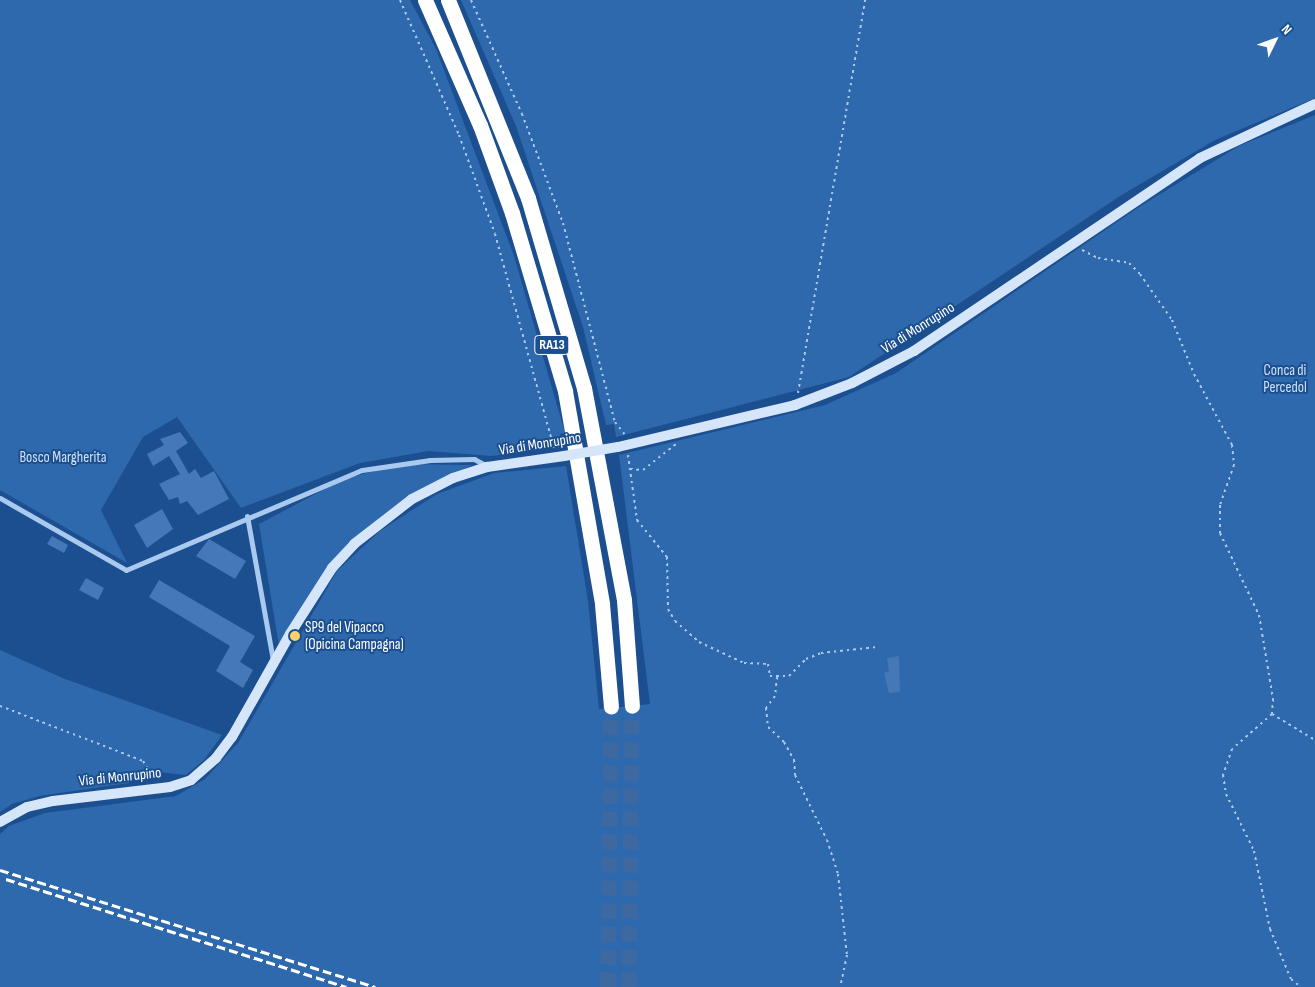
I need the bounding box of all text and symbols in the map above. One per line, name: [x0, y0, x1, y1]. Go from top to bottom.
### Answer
north arrow: [1250, 15, 1300, 65]
text: N: [1278, 21, 1295, 38]
street label: Via di Monrupino: [878, 298, 958, 358]
road number: RA13: [533, 334, 571, 356]
park label: Conca di Percedol: [1263, 361, 1307, 396]
street label: Via di Monrupino: [498, 429, 582, 459]
park label: Bosco Margherita: [19, 449, 107, 467]
place label: SP9 del Vipacco (Opicina Campagna): [305, 618, 404, 653]
marker: SP9 del Vipacco (Opicina Campagna): [289, 630, 301, 642]
street label: Via di Monrupino: [78, 764, 162, 790]

